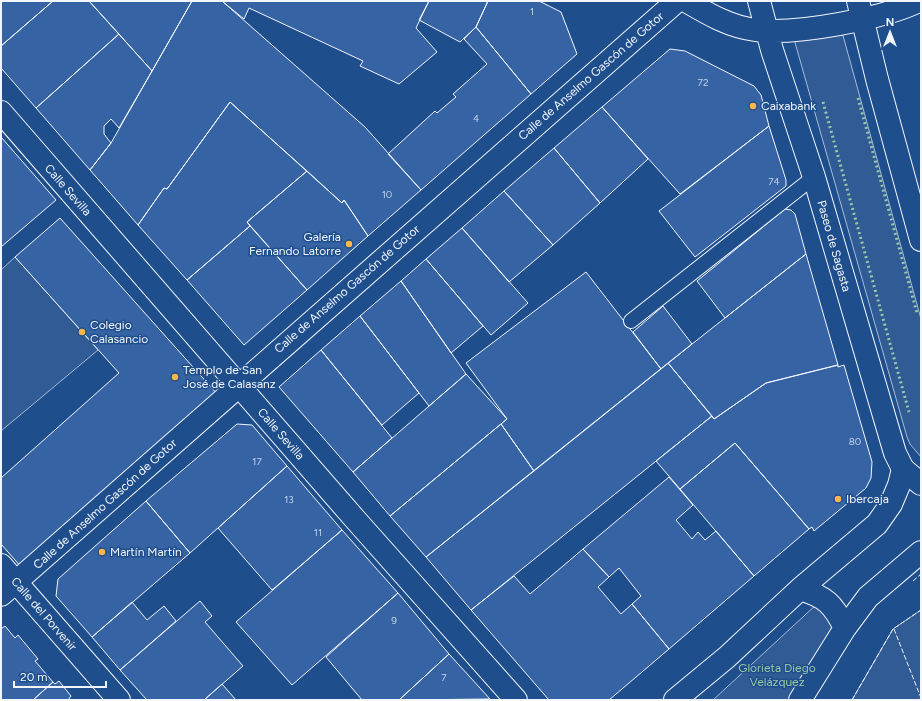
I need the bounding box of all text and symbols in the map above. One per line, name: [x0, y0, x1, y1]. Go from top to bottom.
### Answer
house number: 1: [530, 5, 534, 18]
street label: Calle de Anselmo Gascón de Gotor: [515, 9, 667, 143]
north arrow: [870, 12, 910, 52]
text: N: [886, 16, 894, 29]
house number: 72: [698, 76, 708, 89]
place label: Caixabank: [761, 99, 816, 113]
marker: Caixabank: [748, 101, 758, 111]
house number: 4: [473, 112, 479, 125]
street label: Calle Sevilla: [42, 161, 94, 219]
house number: 74: [768, 175, 780, 188]
house number: 10: [382, 188, 392, 201]
street label: Paseo de Sagasta: [814, 199, 854, 293]
street label: Calle de Anselmo Gascón de Gotor: [271, 222, 423, 356]
place label: Galería Fernando Latorre: [249, 230, 341, 258]
marker: Galería Fernando Latorre: [344, 239, 354, 249]
place label: Colegio Calasancio: [90, 318, 148, 346]
marker: Colegio Calasancio: [77, 327, 87, 337]
place label: Templo de San José de Calasanz: [183, 363, 276, 391]
marker: Templo de San José de Calasanz: [170, 372, 180, 382]
street label: Calle Sevilla: [255, 405, 307, 463]
house number: 80: [849, 435, 861, 448]
street label: Calle de Anselmo Gascón de Gotor: [30, 436, 180, 572]
house number: 17: [252, 455, 262, 468]
place label: Ibercaja: [846, 492, 889, 506]
house number: 13: [284, 493, 294, 506]
marker: Ibercaja: [833, 494, 843, 504]
house number: 11: [314, 526, 322, 539]
place label: Martín Martín: [110, 545, 182, 559]
marker: Martín Martín: [97, 547, 107, 557]
street label: Calle del Porvenir: [8, 574, 80, 654]
house number: 9: [391, 614, 397, 627]
park label: Glorieta Diego Velázquez: [738, 661, 816, 689]
scale bar: [14, 663, 106, 689]
text: 20 m: [20, 670, 48, 684]
house number: 7: [441, 671, 447, 684]

